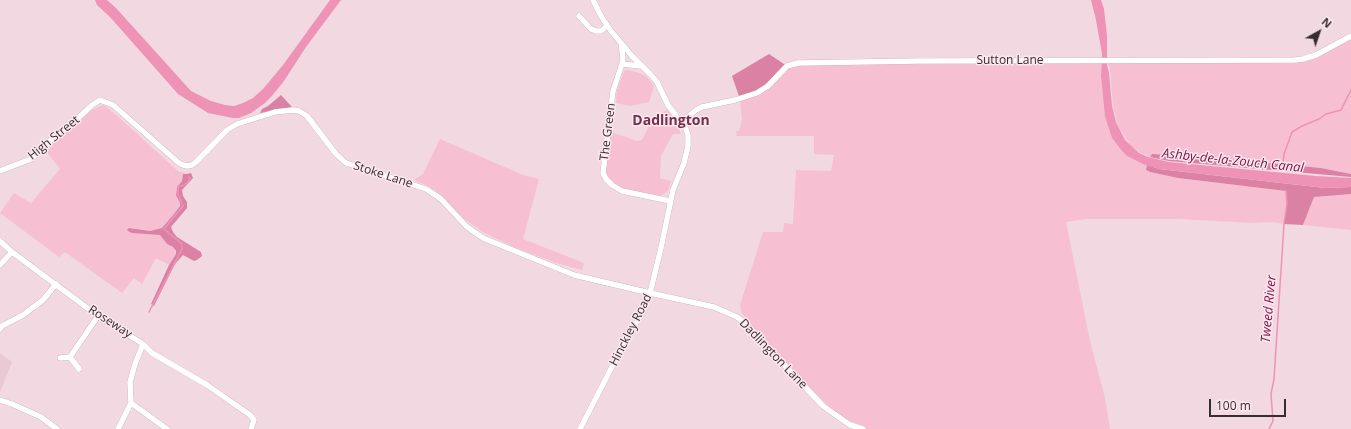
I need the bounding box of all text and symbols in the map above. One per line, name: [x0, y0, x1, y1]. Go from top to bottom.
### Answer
north arrow: [1299, 12, 1339, 52]
text: N: [1319, 14, 1335, 31]
street label: Sutton Lane: [976, 54, 1044, 68]
street label: The Green: [597, 102, 619, 162]
street label: High Street: [25, 113, 83, 163]
district label: Dadlington: [632, 113, 710, 129]
water label: Ashby-de-la-Zouch Canal: [1161, 146, 1305, 176]
street label: Stoke Lane: [352, 159, 414, 191]
water label: Tweed River: [1258, 274, 1280, 344]
street label: Hinckley Road: [607, 292, 655, 368]
street label: Roseway: [86, 303, 134, 341]
street label: Dadlington Lane: [736, 316, 810, 392]
scale bar: [1211, 391, 1288, 417]
text: 100 m: [1216, 397, 1251, 414]

